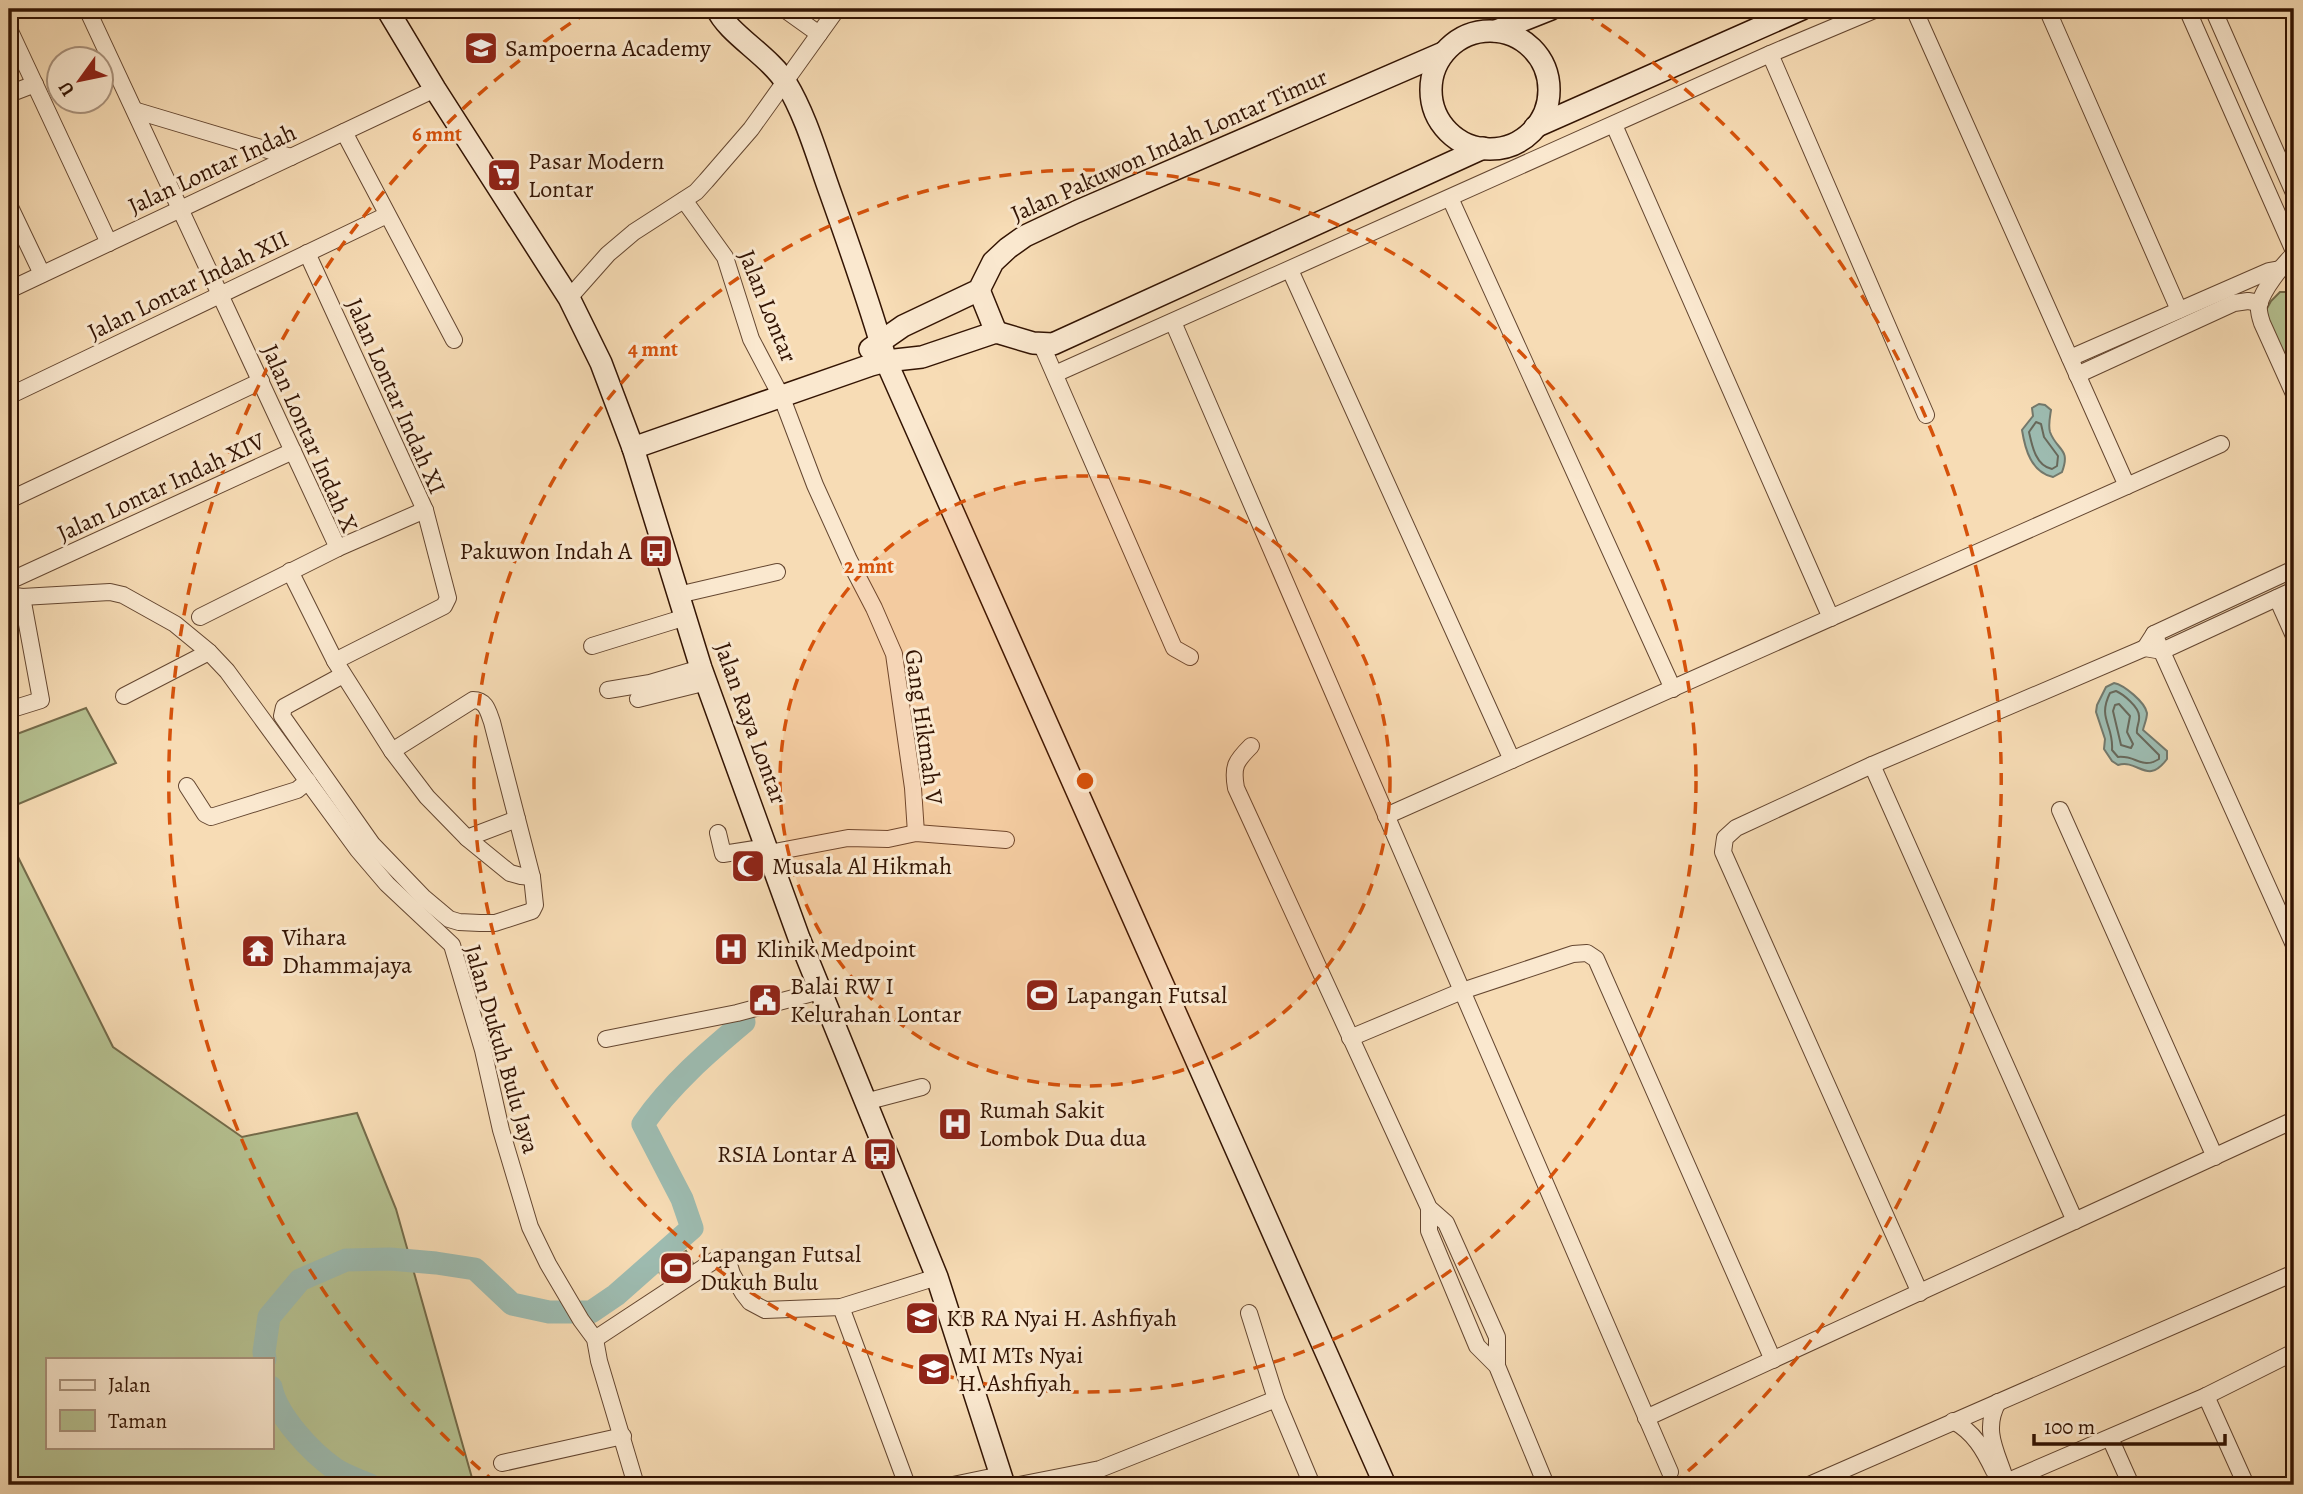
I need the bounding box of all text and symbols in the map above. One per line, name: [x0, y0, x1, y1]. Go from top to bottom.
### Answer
school or university icon: Sampoerna Academy: [462, 29, 500, 67]
place label: Sampoerna Academy: [505, 32, 711, 64]
north arrow: [46, 46, 116, 116]
street label: Jalan Pakuwon Indah Lontar Timur: [1006, 61, 1332, 229]
text: U: [52, 76, 81, 101]
street label: Jalan Lontar Indah: [123, 116, 301, 222]
text: 6 mnt: [412, 120, 462, 148]
place label: Pasar Modern Lontar: [528, 145, 665, 205]
supermarket icon: Pasar Modern Lontar: [485, 156, 523, 194]
street label: Jalan Lontar Indah XII: [82, 222, 294, 348]
street label: Jalan Lontar: [731, 245, 805, 367]
street label: Jalan Lontar Indah XI: [338, 293, 454, 499]
text: 4 mnt: [628, 335, 678, 363]
street label: Jalan Lontar Indah X: [254, 339, 366, 537]
street label: Jalan Lontar Indah XIV: [52, 425, 270, 549]
bus stop icon: Pakuwon Indah A: [637, 532, 675, 570]
place label: Pakuwon Indah A: [460, 535, 633, 567]
text: 2 mnt: [844, 552, 894, 580]
street label: Jalan Raya Lontar: [707, 638, 795, 808]
street label: Gang Hikmah V: [897, 647, 951, 807]
centre of rings: [1073, 769, 1097, 793]
mosque icon: Musala Al Hikmah: [729, 847, 767, 885]
place label: Musala Al Hikmah: [772, 850, 952, 882]
place label: Vihara Dhammajaya: [281, 921, 413, 981]
hospital icon: Klinik Medpoint: [712, 930, 750, 968]
temple icon: Vihara Dhammajaya: [239, 932, 277, 970]
place label: Klinik Medpoint: [756, 933, 916, 965]
street label: Jalan Dukuh Bulu Jaya: [457, 941, 547, 1158]
place label: Balai RW I Kelurahan Lontar: [790, 970, 962, 1030]
sports icon: Lapangan Futsal: [1023, 976, 1061, 1014]
place label: Lapangan Futsal: [1066, 979, 1227, 1011]
public building icon: Balai RW I Kelurahan Lontar: [746, 981, 784, 1019]
place label: Rumah Sakit Lombok Dua dua: [979, 1094, 1148, 1154]
hospital icon: Rumah Sakit Lombok Dua dua: [936, 1105, 974, 1143]
bus stop icon: RSIA Lontar A: [861, 1135, 899, 1173]
place label: RSIA Lontar A: [717, 1138, 857, 1170]
place label: Lapangan Futsal Dukuh Bulu: [700, 1238, 861, 1298]
sports icon: Lapangan Futsal Dukuh Bulu: [657, 1249, 695, 1287]
school or university icon: KB RA Nyai H. Ashfiyah: [903, 1299, 941, 1337]
place label: KB RA Nyai H. Ashfiyah: [946, 1302, 1177, 1334]
place label: MI MTs Nyai H. Ashfiyah: [958, 1339, 1083, 1399]
school or university icon: MI MTs Nyai H. Ashfiyah: [915, 1350, 953, 1388]
legend: [46, 1358, 273, 1448]
text: Jalan: [108, 1371, 150, 1399]
scale bar: [2034, 1403, 2224, 1447]
text: Taman: [108, 1407, 167, 1435]
text: 100 m: [2044, 1413, 2095, 1441]

